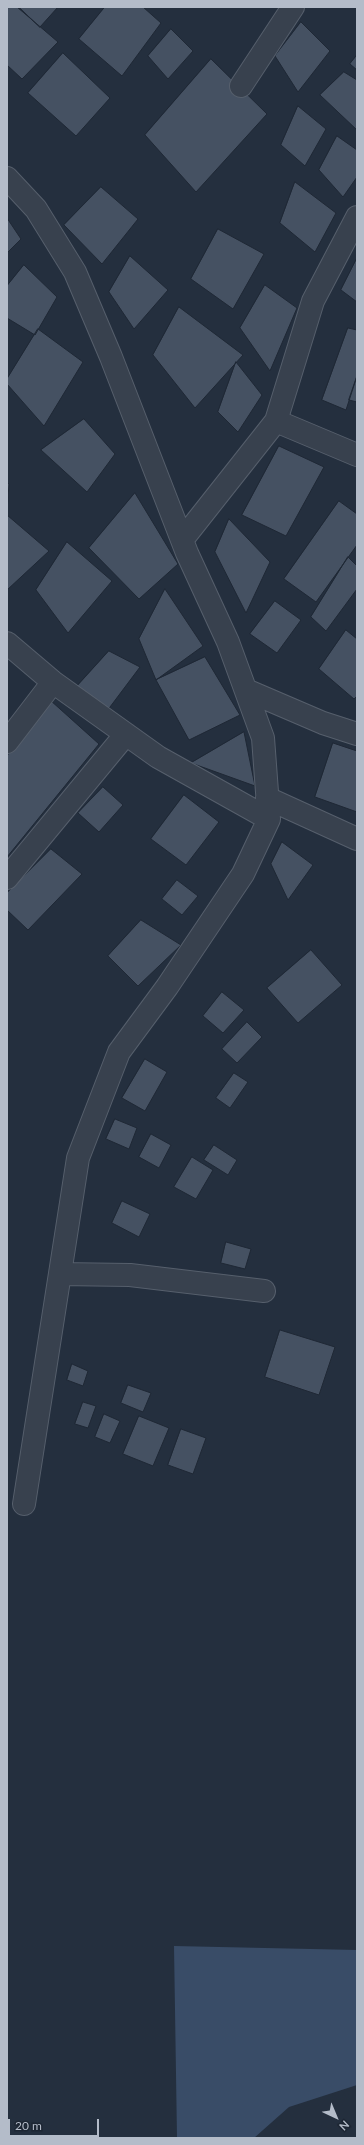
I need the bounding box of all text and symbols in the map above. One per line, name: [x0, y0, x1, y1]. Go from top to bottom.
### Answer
north arrow: [316, 2097, 356, 2137]
scale bar: [10, 2111, 101, 2137]
text: 20 m: [15, 2118, 42, 2133]
text: N: [337, 2118, 352, 2134]

